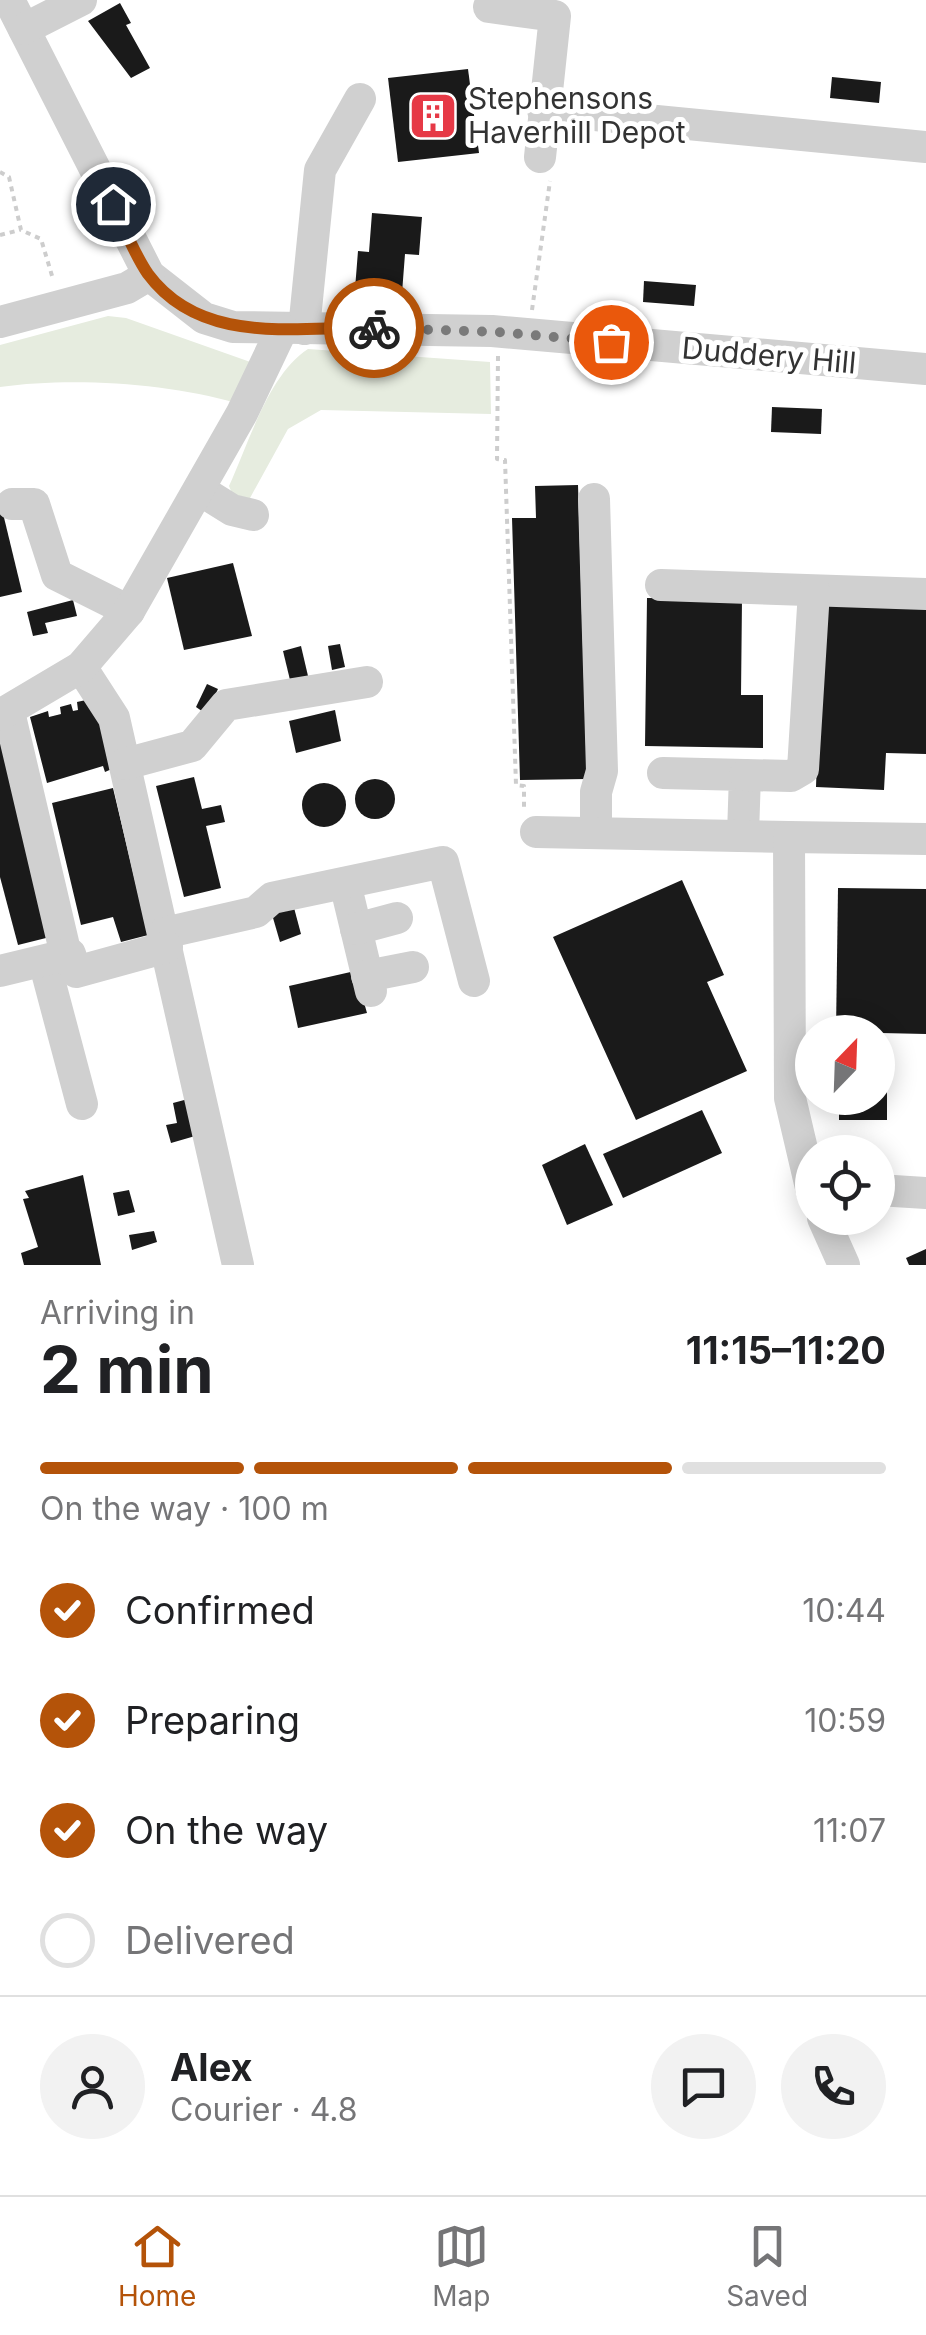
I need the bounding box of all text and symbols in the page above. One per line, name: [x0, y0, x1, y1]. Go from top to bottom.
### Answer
place label: Stephensons Haverhill Depot: [468, 80, 686, 150]
building icon: Stephensons Haverhill Depot: [407, 90, 459, 142]
pin: [71, 162, 156, 247]
icon: home: [86, 177, 141, 232]
courier: [324, 278, 424, 378]
pin: [569, 300, 654, 385]
icon: bike: [347, 301, 402, 356]
icon: bag: [584, 315, 639, 370]
street label: Duddery Hill: [680, 329, 858, 381]
north arrow: [795, 1015, 895, 1115]
map controls: [795, 1015, 895, 1235]
button: locate: [795, 1135, 895, 1235]
text: Arriving in: [40, 1293, 195, 1332]
text: 11:15–11:20: [686, 1327, 886, 1373]
text: 2 min: [40, 1330, 214, 1409]
text: On the way · 100 m: [40, 1489, 329, 1528]
icon: check: [40, 1583, 95, 1638]
text: Confirmed: [125, 1587, 315, 1633]
text: 10:44: [802, 1591, 886, 1630]
icon: check: [40, 1693, 95, 1748]
text: Preparing: [125, 1697, 300, 1743]
text: 10:59: [804, 1701, 886, 1740]
icon: check: [40, 1803, 95, 1858]
text: On the way: [125, 1807, 328, 1853]
text: 11:07: [813, 1811, 886, 1850]
text: Delivered: [125, 1917, 295, 1963]
button: person: [40, 2034, 145, 2139]
button: chat: [651, 2034, 756, 2139]
button: phone: [781, 2034, 886, 2139]
text: Alex: [170, 2044, 253, 2090]
text: Courier · 4.8: [170, 2090, 358, 2129]
tab: Home: [118, 2219, 196, 2313]
tab: Map: [432, 2219, 490, 2313]
tab: Saved: [726, 2219, 808, 2313]

